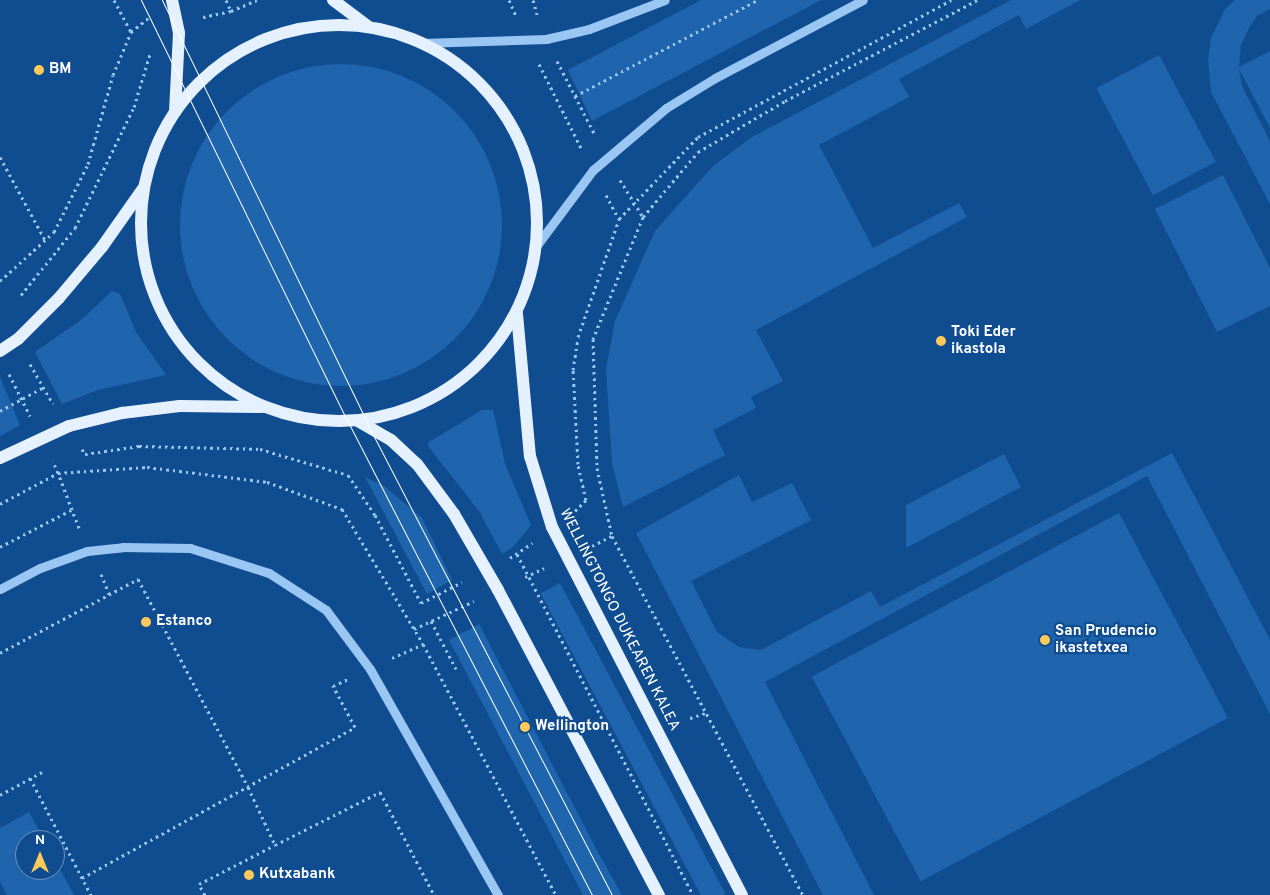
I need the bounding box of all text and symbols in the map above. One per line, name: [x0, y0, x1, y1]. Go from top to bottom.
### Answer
place label: BM: [49, 61, 71, 79]
marker: BM: [33, 64, 45, 76]
place label: Toki Eder ikastola: [951, 323, 1016, 358]
marker: Toki Eder ikastola: [935, 335, 947, 347]
street label: WELLINGTONGO DUKEAREN KALEA: [555, 506, 683, 734]
place label: Estanco: [156, 613, 212, 631]
marker: Estanco: [140, 616, 152, 628]
place label: San Prudencio ikastetxea: [1055, 622, 1157, 657]
marker: San Prudencio ikastetxea: [1039, 634, 1051, 646]
place label: Wellington: [535, 718, 609, 736]
marker: Wellington: [519, 721, 531, 733]
north arrow: [15, 830, 65, 880]
text: N: [35, 832, 45, 849]
place label: Kutxabank: [259, 866, 335, 884]
marker: Kutxabank: [243, 869, 255, 881]

